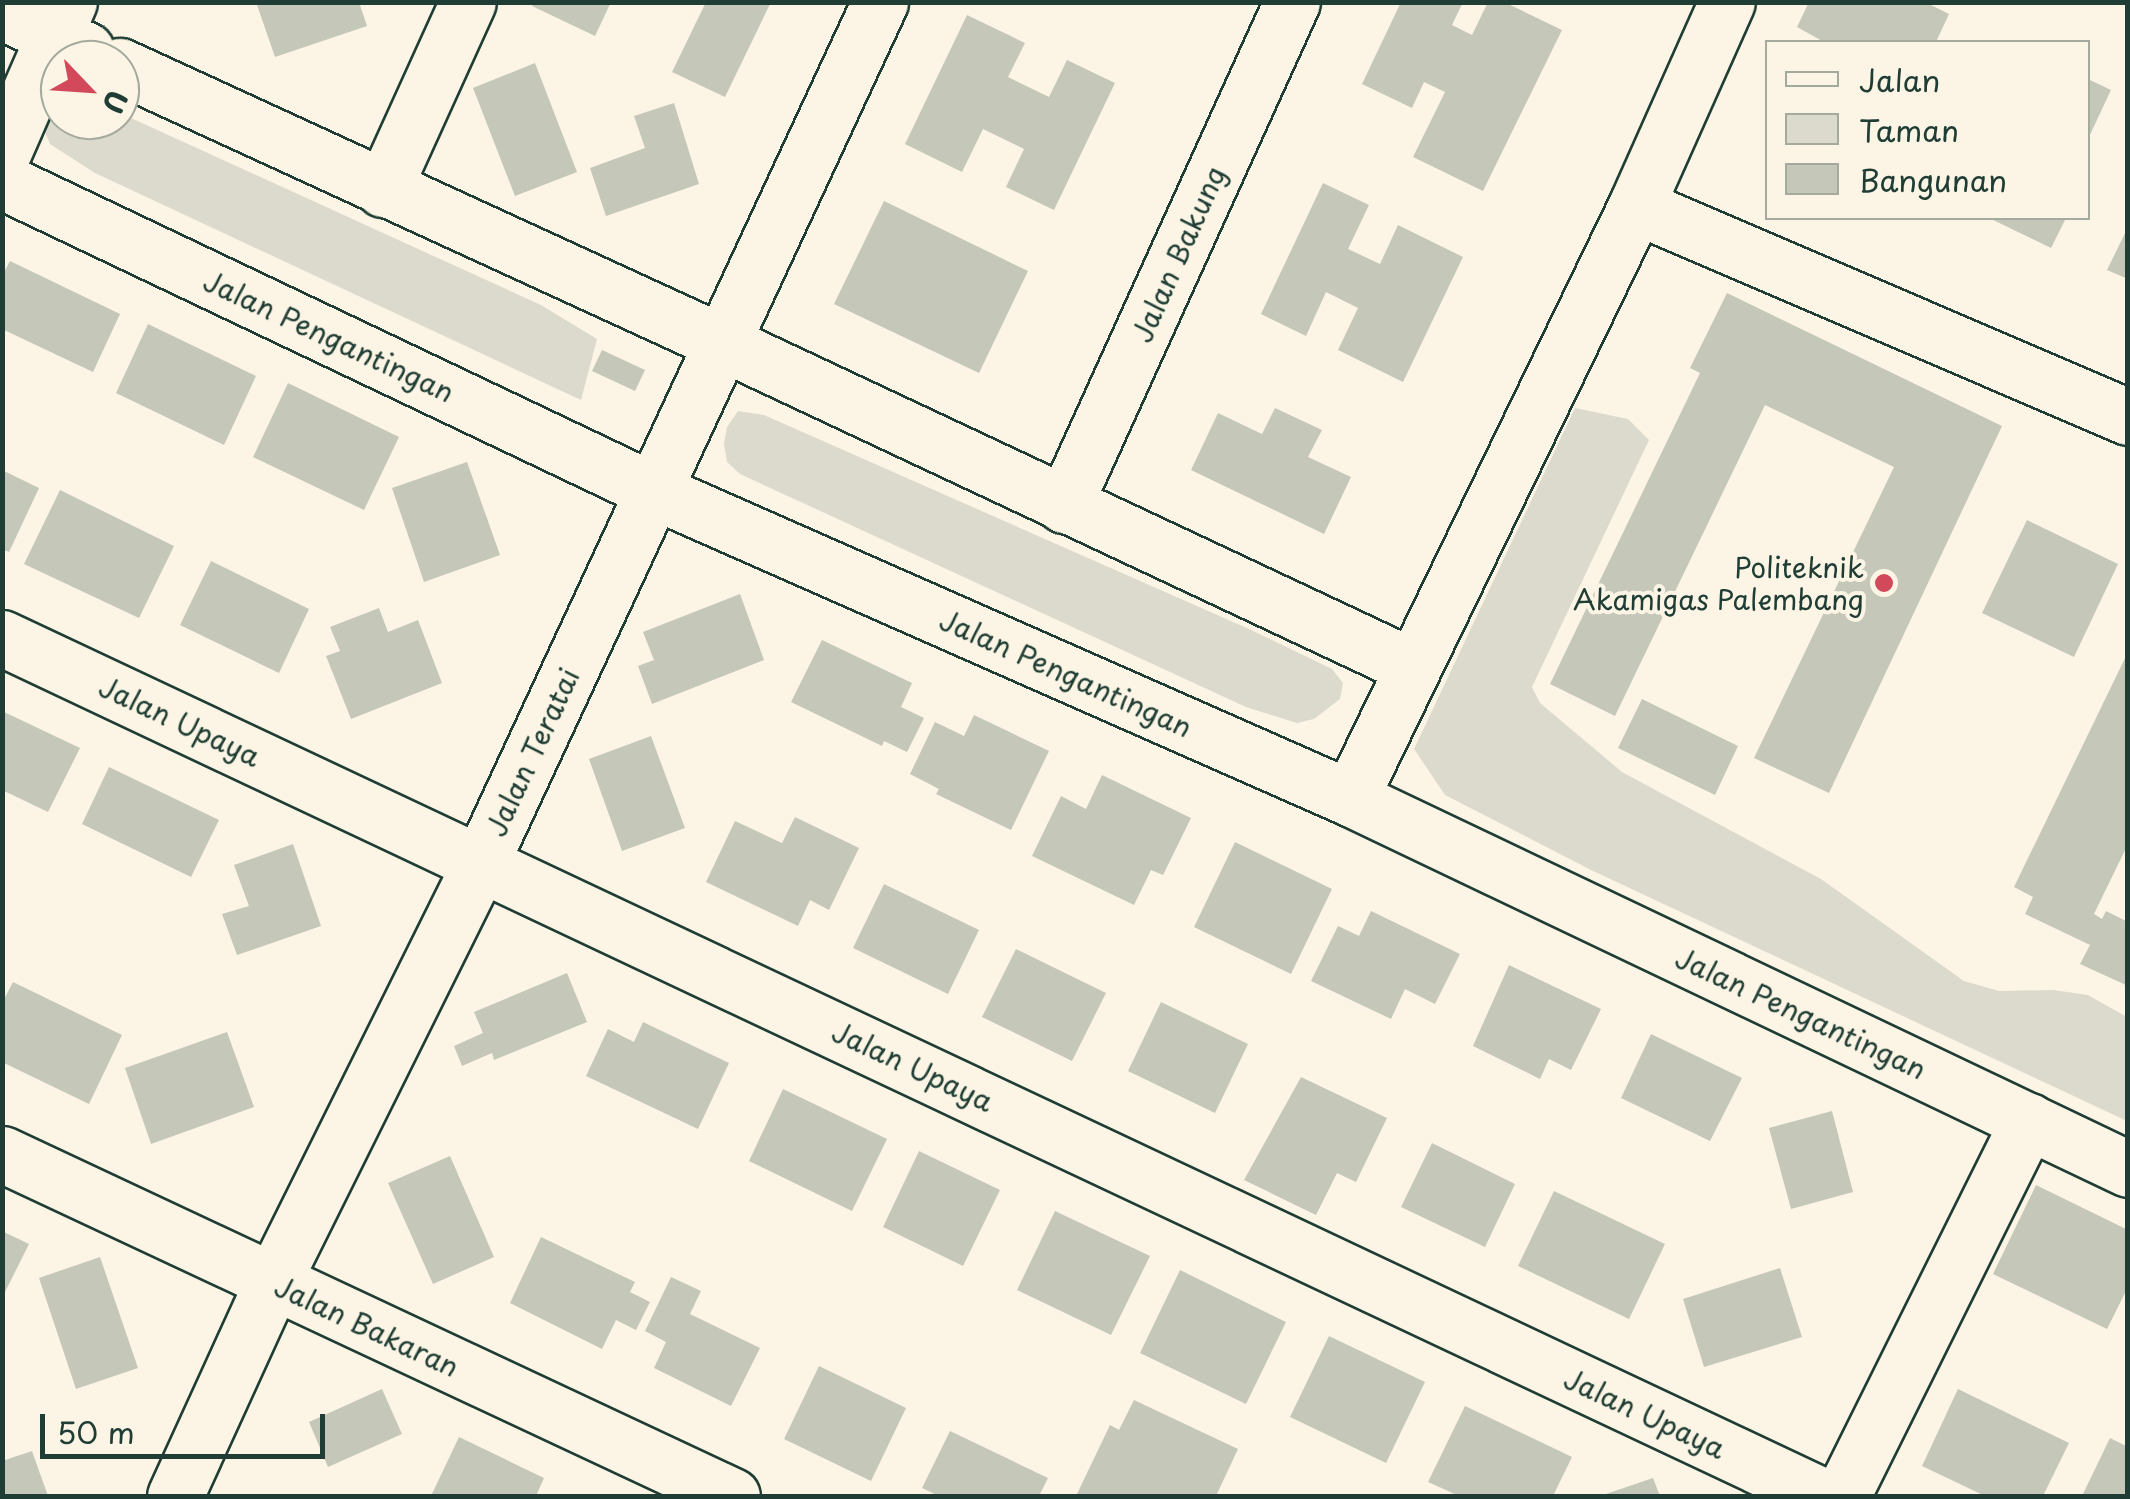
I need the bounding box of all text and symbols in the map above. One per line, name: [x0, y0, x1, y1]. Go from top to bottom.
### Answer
north arrow: [40, 40, 140, 140]
legend: [1765, 40, 2090, 220]
text: Jalan: [1859, 57, 1940, 102]
text: U: [92, 83, 140, 121]
text: Taman: [1859, 107, 1959, 152]
text: Bangunan: [1859, 157, 2007, 202]
street label: Jalan Bakung: [1124, 161, 1232, 347]
street label: Jalan Pengantingan: [198, 263, 460, 409]
place label: Politeknik Akamigas Palembang: [1571, 550, 1864, 616]
marker: Politeknik Akamigas Palembang: [1873, 572, 1895, 594]
street label: Jalan Pengantingan: [935, 602, 1197, 744]
street label: Jalan Teratai: [478, 662, 586, 842]
street label: Jalan Upaya: [94, 669, 266, 773]
street label: Jalan Pengantingan: [1670, 940, 1932, 1086]
street label: Jalan Upaya: [827, 1014, 999, 1118]
street label: Jalan Bakaran: [269, 1268, 465, 1384]
street label: Jalan Upaya: [1559, 1361, 1731, 1465]
scale bar: [45, 1394, 330, 1456]
text: 50 m: [57, 1409, 135, 1454]

